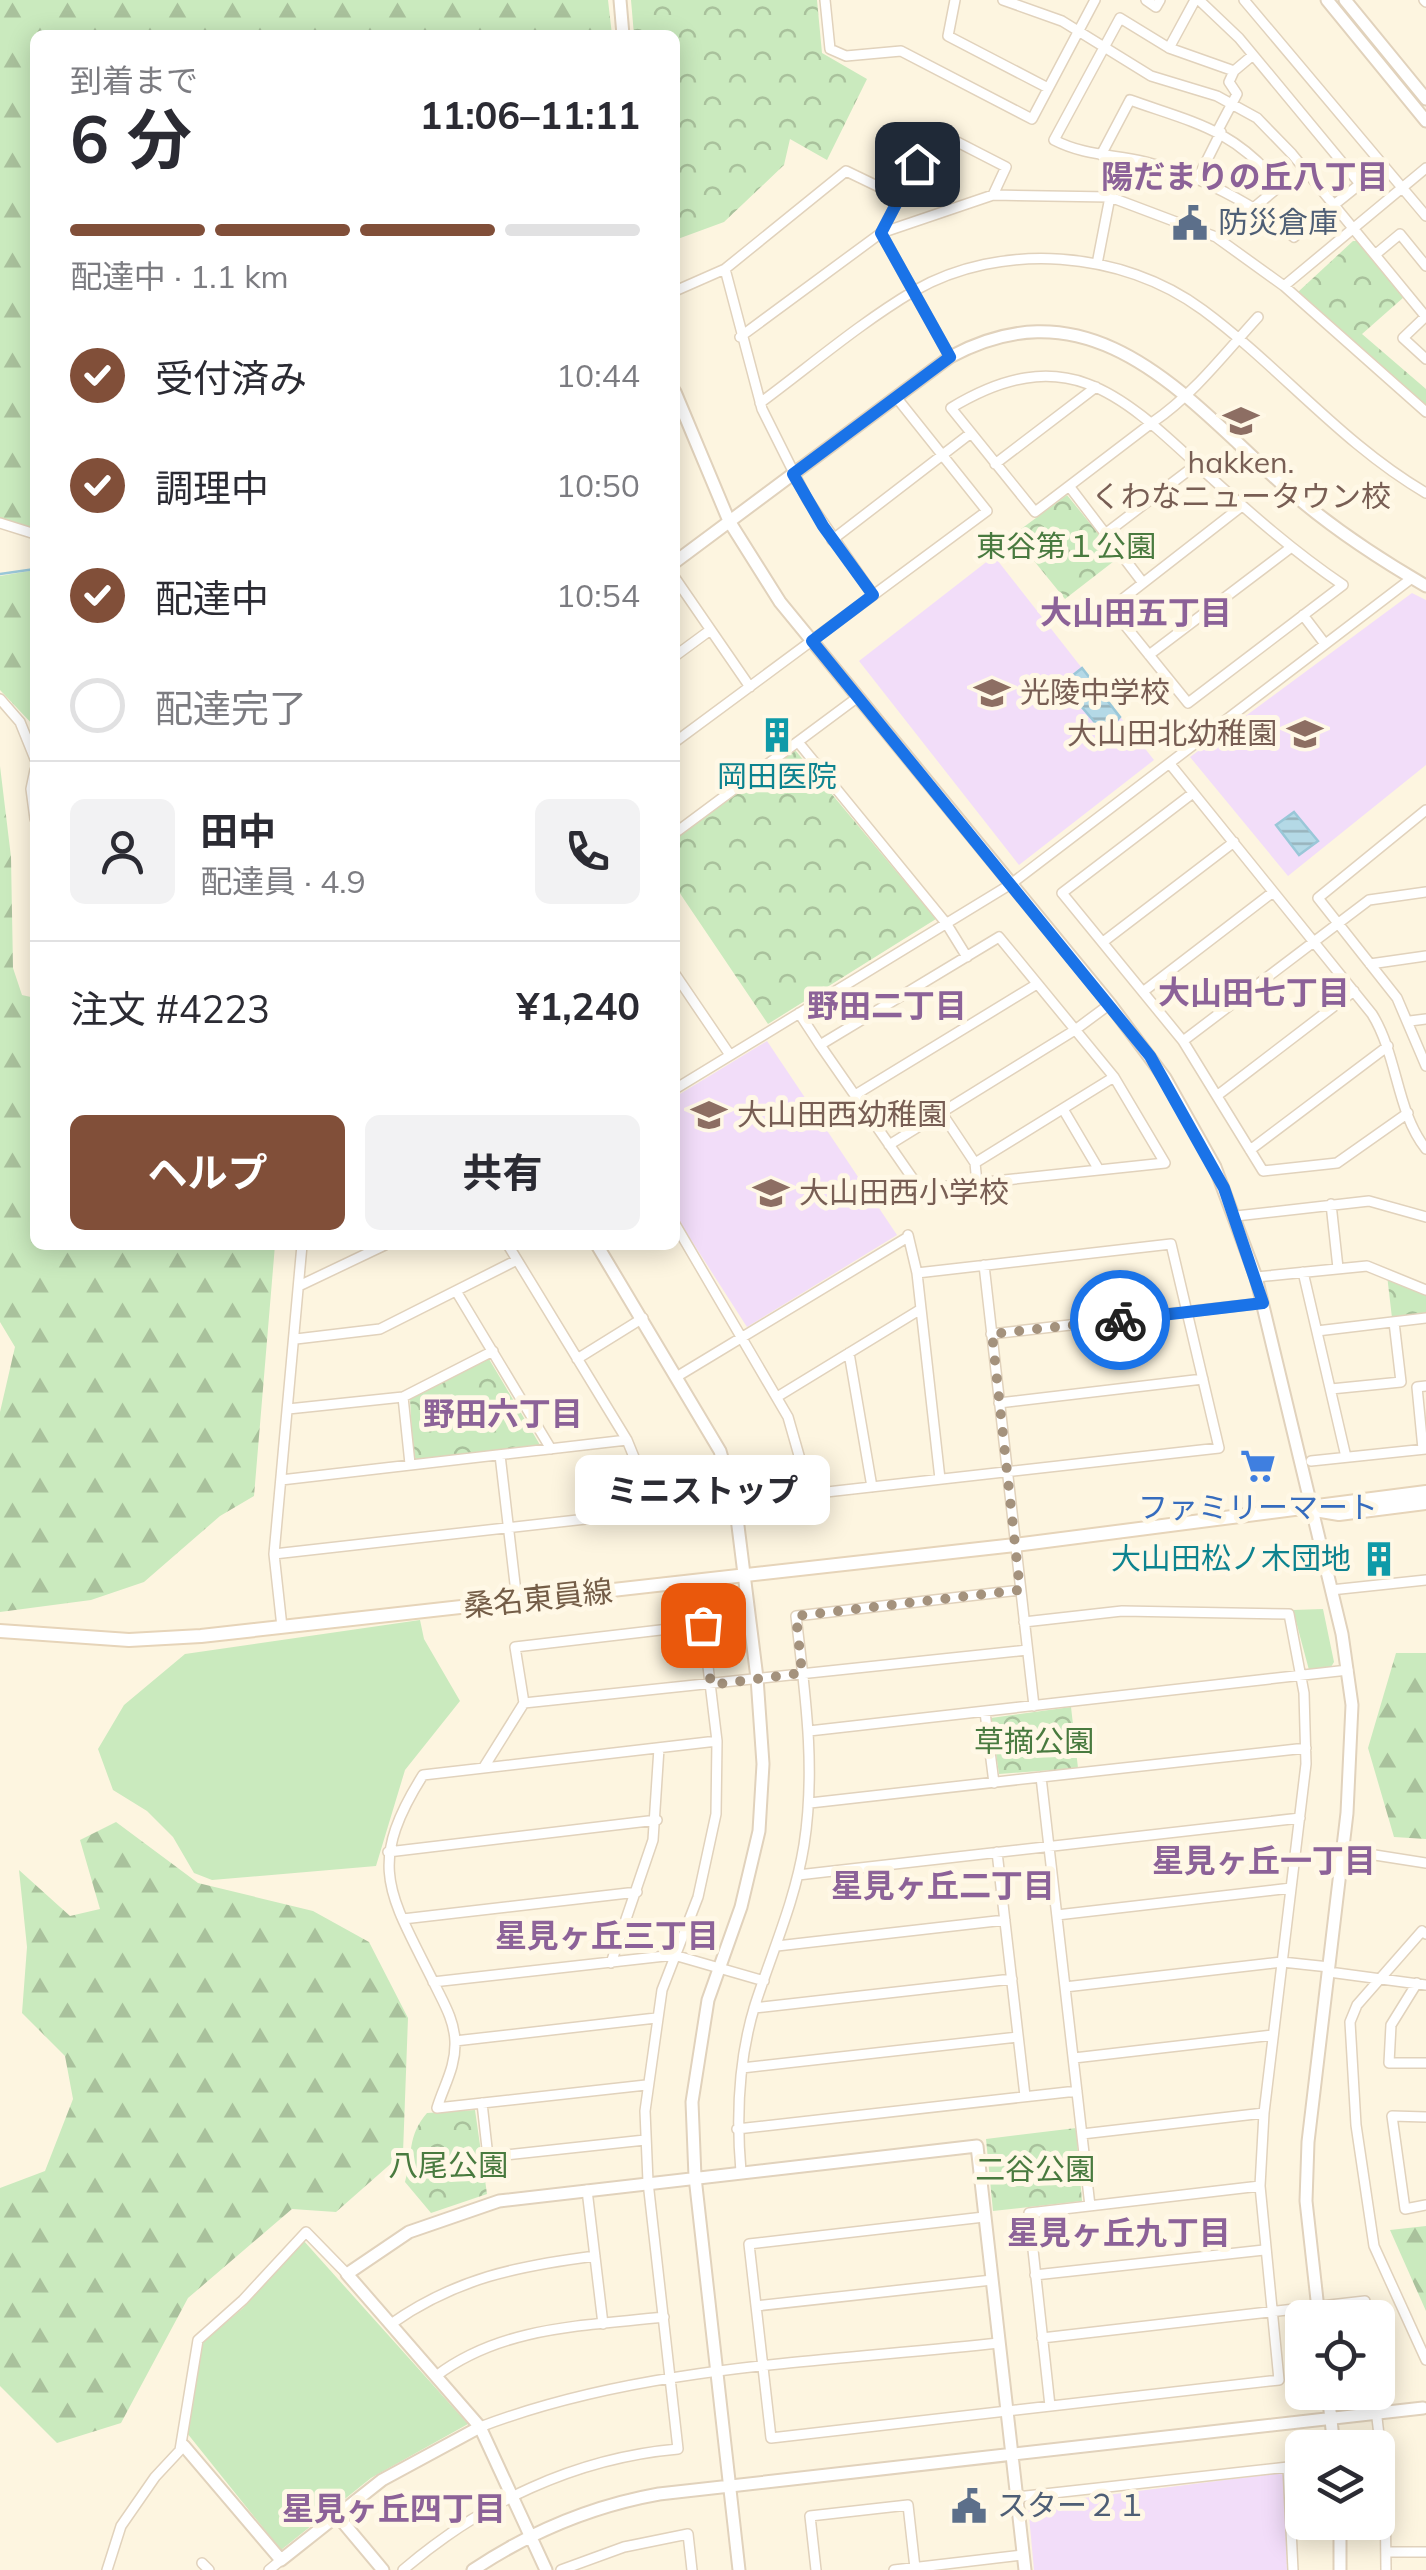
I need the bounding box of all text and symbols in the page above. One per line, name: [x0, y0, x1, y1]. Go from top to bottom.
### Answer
text: 到着まで: [70, 60, 198, 100]
text: 11:06–11:11: [420, 91, 640, 139]
text: 6 分: [70, 98, 192, 179]
pin: [875, 122, 960, 207]
icon: home: [890, 137, 945, 192]
district label: 陽だまりの丘八丁目: [1101, 156, 1389, 196]
place label: 防災倉庫: [1218, 203, 1338, 241]
public building icon: 防災倉庫: [1171, 204, 1209, 242]
text: 配達中 · 1.1 km: [70, 256, 289, 296]
icon: check: [70, 348, 125, 403]
text: 受付済み: [155, 354, 307, 402]
text: 10:44: [556, 355, 640, 395]
school or university icon: hakken. くわなニュータウン校: [1222, 402, 1260, 440]
place label: hakken. くわなニュータウン校: [1091, 443, 1391, 515]
icon: check: [70, 458, 125, 513]
text: 調理中: [155, 464, 269, 512]
text: 10:50: [556, 465, 640, 505]
park label: 東谷第１公園: [976, 527, 1156, 565]
icon: check: [70, 568, 125, 623]
text: 配達中: [155, 574, 269, 622]
text: 10:54: [556, 575, 640, 615]
district label: 大山田五丁目: [1040, 592, 1232, 632]
place label: 光陵中学校: [1020, 673, 1170, 711]
school or university icon: 光陵中学校: [973, 674, 1011, 712]
text: 配達完了: [155, 684, 307, 732]
place label: 大山田北幼稚園: [1067, 714, 1277, 752]
school or university icon: 大山田北幼稚園: [1286, 715, 1324, 753]
building icon: 岡田医院: [758, 716, 796, 754]
place label: 岡田医院: [717, 757, 837, 795]
button: person: [70, 799, 175, 904]
button: phone: [535, 799, 640, 904]
text: 田中: [200, 807, 276, 855]
text: 配達員 · 4.9: [200, 861, 366, 901]
district label: 大山田七丁目: [1158, 972, 1350, 1012]
text: ¥1,240: [517, 982, 640, 1030]
text: 注文 #4223: [70, 985, 270, 1033]
district label: 野田二丁目: [807, 985, 967, 1025]
place label: 大山田西幼稚園: [737, 1095, 947, 1133]
school or university icon: 大山田西幼稚園: [690, 1096, 728, 1134]
button: ヘルプ: [70, 1115, 345, 1230]
button: 共有: [365, 1115, 640, 1230]
place label: 大山田西小学校: [799, 1173, 1009, 1211]
school or university icon: 大山田西小学校: [752, 1174, 790, 1212]
courier: [1070, 1270, 1170, 1370]
icon: bike: [1093, 1293, 1148, 1348]
district label: 野田六丁目: [423, 1393, 583, 1433]
supermarket icon: ファミリーマート: [1239, 1447, 1277, 1485]
callout: ミニストップ: [576, 1455, 830, 1525]
text: ミニストップ: [606, 1470, 799, 1510]
place label: ファミリーマート: [1138, 1488, 1378, 1526]
place label: 大山田松ノ木団地: [1111, 1539, 1351, 1577]
building icon: 大山田松ノ木団地: [1360, 1540, 1398, 1578]
street label: 桑名東員線: [461, 1571, 614, 1625]
pin: [661, 1583, 746, 1668]
icon: bag: [676, 1598, 731, 1653]
park label: 草摘公園: [974, 1722, 1094, 1760]
district label: 星見ヶ丘一丁目: [1152, 1840, 1376, 1880]
district label: 星見ヶ丘二丁目: [831, 1865, 1055, 1905]
district label: 星見ヶ丘三丁目: [495, 1915, 719, 1955]
park label: 八尾公園: [388, 2146, 508, 2184]
park label: 二谷公園: [975, 2150, 1095, 2188]
district label: 星見ヶ丘九丁目: [1007, 2212, 1231, 2252]
map controls: [1285, 2300, 1395, 2540]
button: locate: [1285, 2300, 1395, 2410]
button: layers: [1285, 2430, 1395, 2540]
place label: スター２１: [997, 2486, 1147, 2524]
public building icon: スター２１: [950, 2487, 988, 2525]
district label: 星見ヶ丘四丁目: [282, 2488, 506, 2528]

